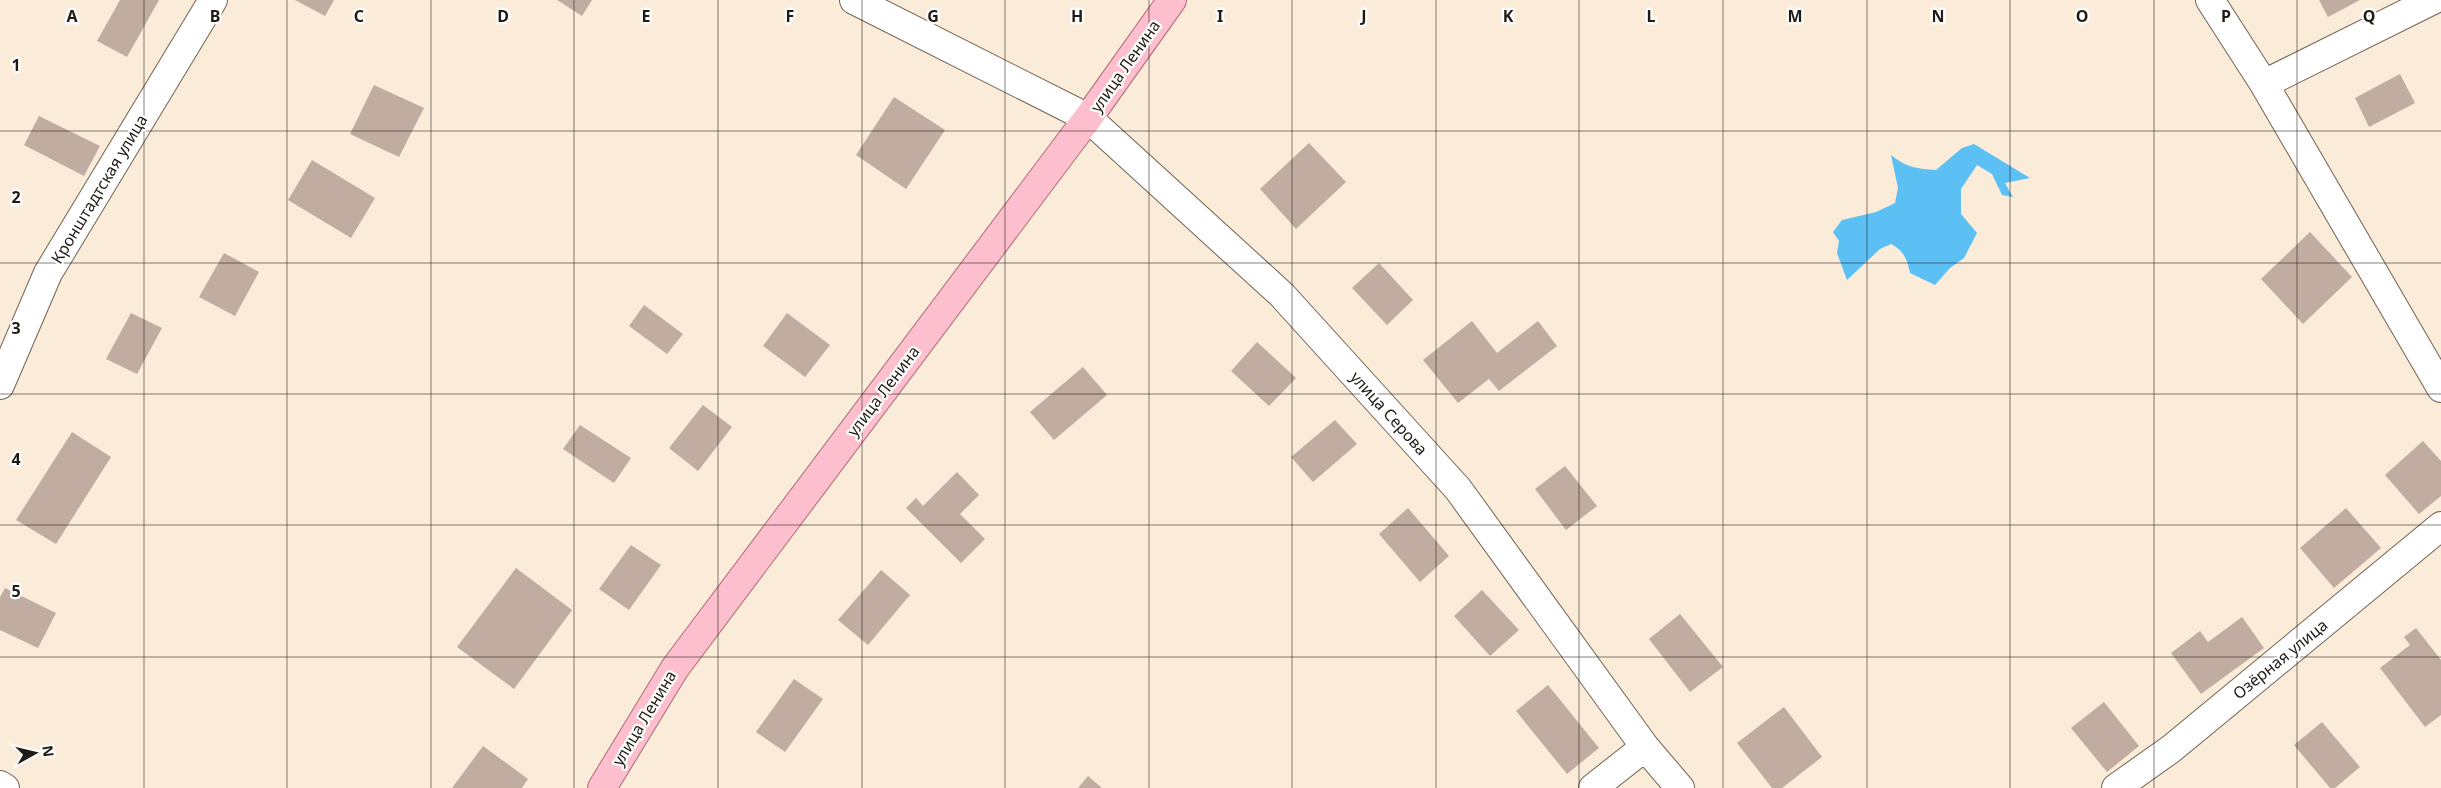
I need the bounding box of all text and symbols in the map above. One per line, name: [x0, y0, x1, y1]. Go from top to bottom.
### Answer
text: A: [66, 5, 78, 27]
text: B: [210, 5, 220, 27]
text: C: [354, 5, 364, 27]
text: D: [497, 5, 509, 27]
text: E: [642, 5, 651, 27]
text: F: [786, 5, 794, 27]
text: G: [927, 5, 939, 27]
text: H: [1071, 5, 1083, 27]
text: I: [1217, 5, 1223, 27]
text: J: [1359, 5, 1367, 27]
text: K: [1503, 5, 1514, 27]
text: L: [1647, 5, 1656, 27]
text: M: [1787, 5, 1803, 27]
text: N: [1931, 5, 1945, 27]
text: O: [2076, 5, 2088, 27]
text: P: [2221, 5, 2231, 27]
text: Q: [2363, 5, 2375, 27]
street label: улица Ленина: [1085, 15, 1165, 117]
text: 1: [11, 54, 21, 76]
street label: Кронштадтская улица: [46, 110, 152, 268]
text: 2: [11, 186, 21, 208]
text: 3: [11, 317, 21, 339]
street label: улица Ленина: [842, 341, 924, 441]
street label: улица Серова: [1345, 366, 1433, 460]
text: 4: [11, 448, 21, 470]
text: 5: [11, 580, 21, 602]
street label: Озёрная улица: [2228, 614, 2332, 704]
street label: улица Ленина: [607, 666, 681, 770]
north arrow: [10, 728, 60, 778]
text: N: [38, 744, 59, 758]

